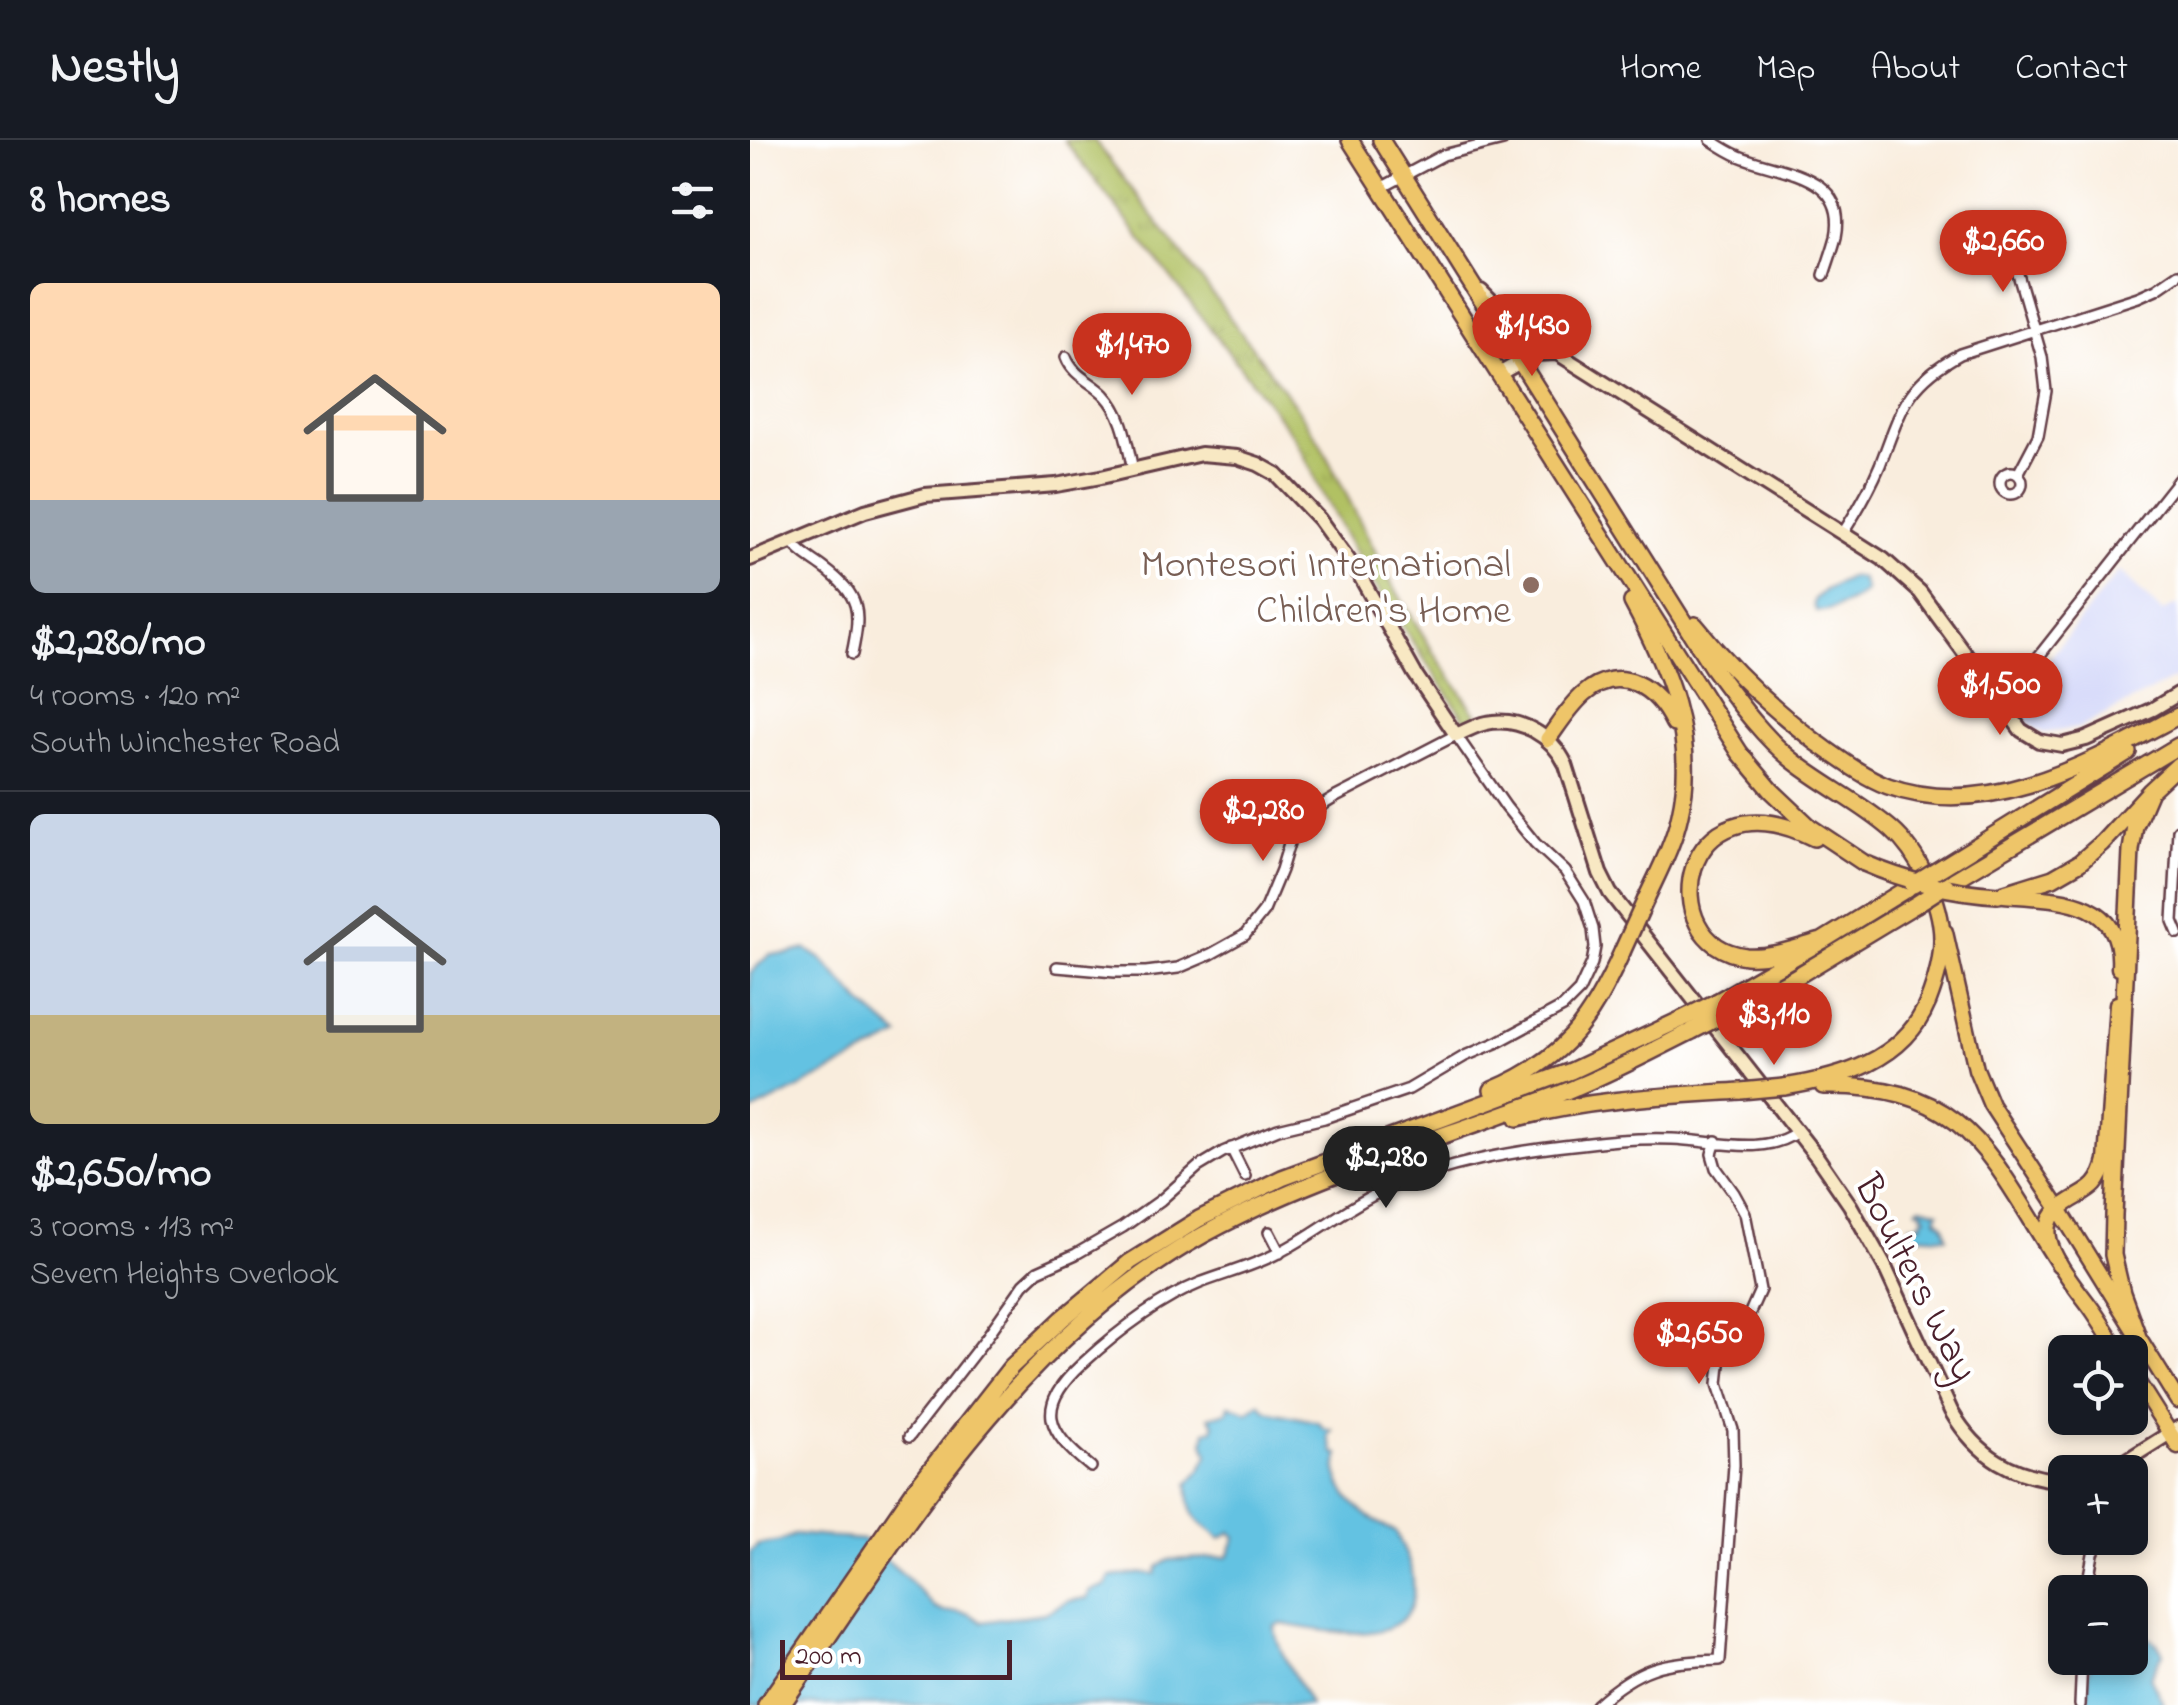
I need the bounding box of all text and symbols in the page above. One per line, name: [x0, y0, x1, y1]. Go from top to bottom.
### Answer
text: Nestly: [50, 34, 179, 104]
text: Home: [1620, 44, 1701, 95]
text: Map: [1756, 44, 1815, 95]
text: About: [1870, 44, 1960, 95]
text: Contact: [2015, 44, 2128, 95]
text: 8 homes: [30, 170, 171, 231]
icon: filters: [665, 173, 720, 228]
pin: $2,660: [1922, 210, 2084, 295]
text: $2,660: [1962, 219, 2044, 266]
pin: $1,430: [1451, 294, 1613, 379]
text: $1,430: [1494, 303, 1570, 350]
pin: $1,470: [1051, 313, 1213, 398]
text: $1,470: [1094, 322, 1170, 369]
icon: home: [285, 348, 465, 528]
place label: Montesori International Children's Home: [1140, 537, 1511, 642]
marker: Montesori International Children's Home: [1520, 574, 1542, 596]
text: $2,280/mo: [30, 613, 206, 674]
pin: $1,500: [1919, 653, 2081, 738]
text: $1,500: [1960, 662, 2041, 709]
text: 4 rooms · 120 m²: [30, 674, 241, 721]
text: South Winchester Road: [30, 721, 340, 768]
pin: $2,280: [1182, 779, 1344, 864]
text: $2,280: [1222, 788, 1304, 835]
icon: home: [285, 879, 465, 1059]
pin: $3,110: [1693, 983, 1855, 1068]
text: $3,110: [1738, 992, 1810, 1039]
pin: $2,280: [1305, 1126, 1467, 1211]
text: $2,280: [1345, 1135, 1427, 1182]
text: $2,650/mo: [30, 1144, 212, 1205]
street label: Boulters Way: [1836, 1164, 1992, 1393]
text: 3 rooms · 113 m²: [30, 1205, 234, 1252]
text: Severn Heights Overlook: [30, 1252, 339, 1299]
pin: $2,650: [1618, 1302, 1780, 1387]
text: $2,650: [1656, 1311, 1742, 1358]
map controls: [2048, 1335, 2148, 1675]
button: locate: [2048, 1335, 2148, 1435]
button: +: [2048, 1455, 2148, 1555]
button: −: [2048, 1575, 2148, 1675]
scale bar: [780, 1635, 1012, 1680]
text: 200 m: [795, 1637, 862, 1678]

